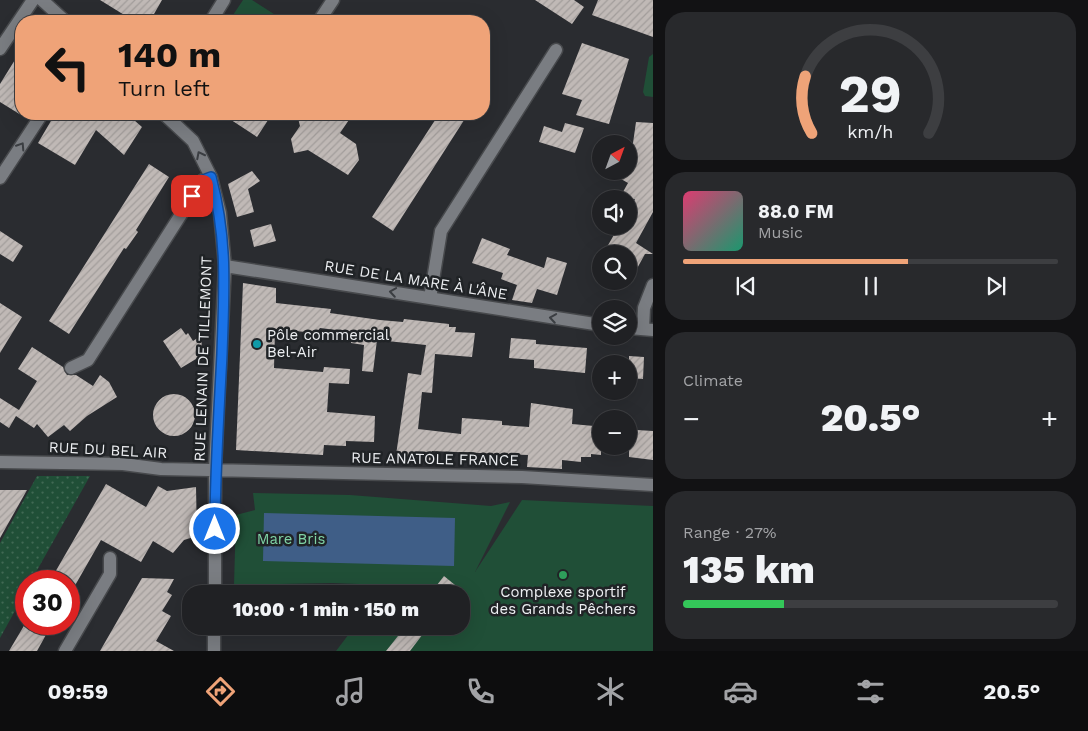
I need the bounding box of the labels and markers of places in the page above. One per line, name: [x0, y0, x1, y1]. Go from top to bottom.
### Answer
pin: [171, 175, 213, 217]
place label: Pôle commercial Bel-Air: [267, 326, 390, 361]
marker: Pôle commercial Bel-Air: [251, 338, 263, 350]
marker: Complexe sportif des Grands Pêchers: [557, 569, 569, 581]
place label: Complexe sportif des Grands Pêchers: [490, 583, 636, 618]

